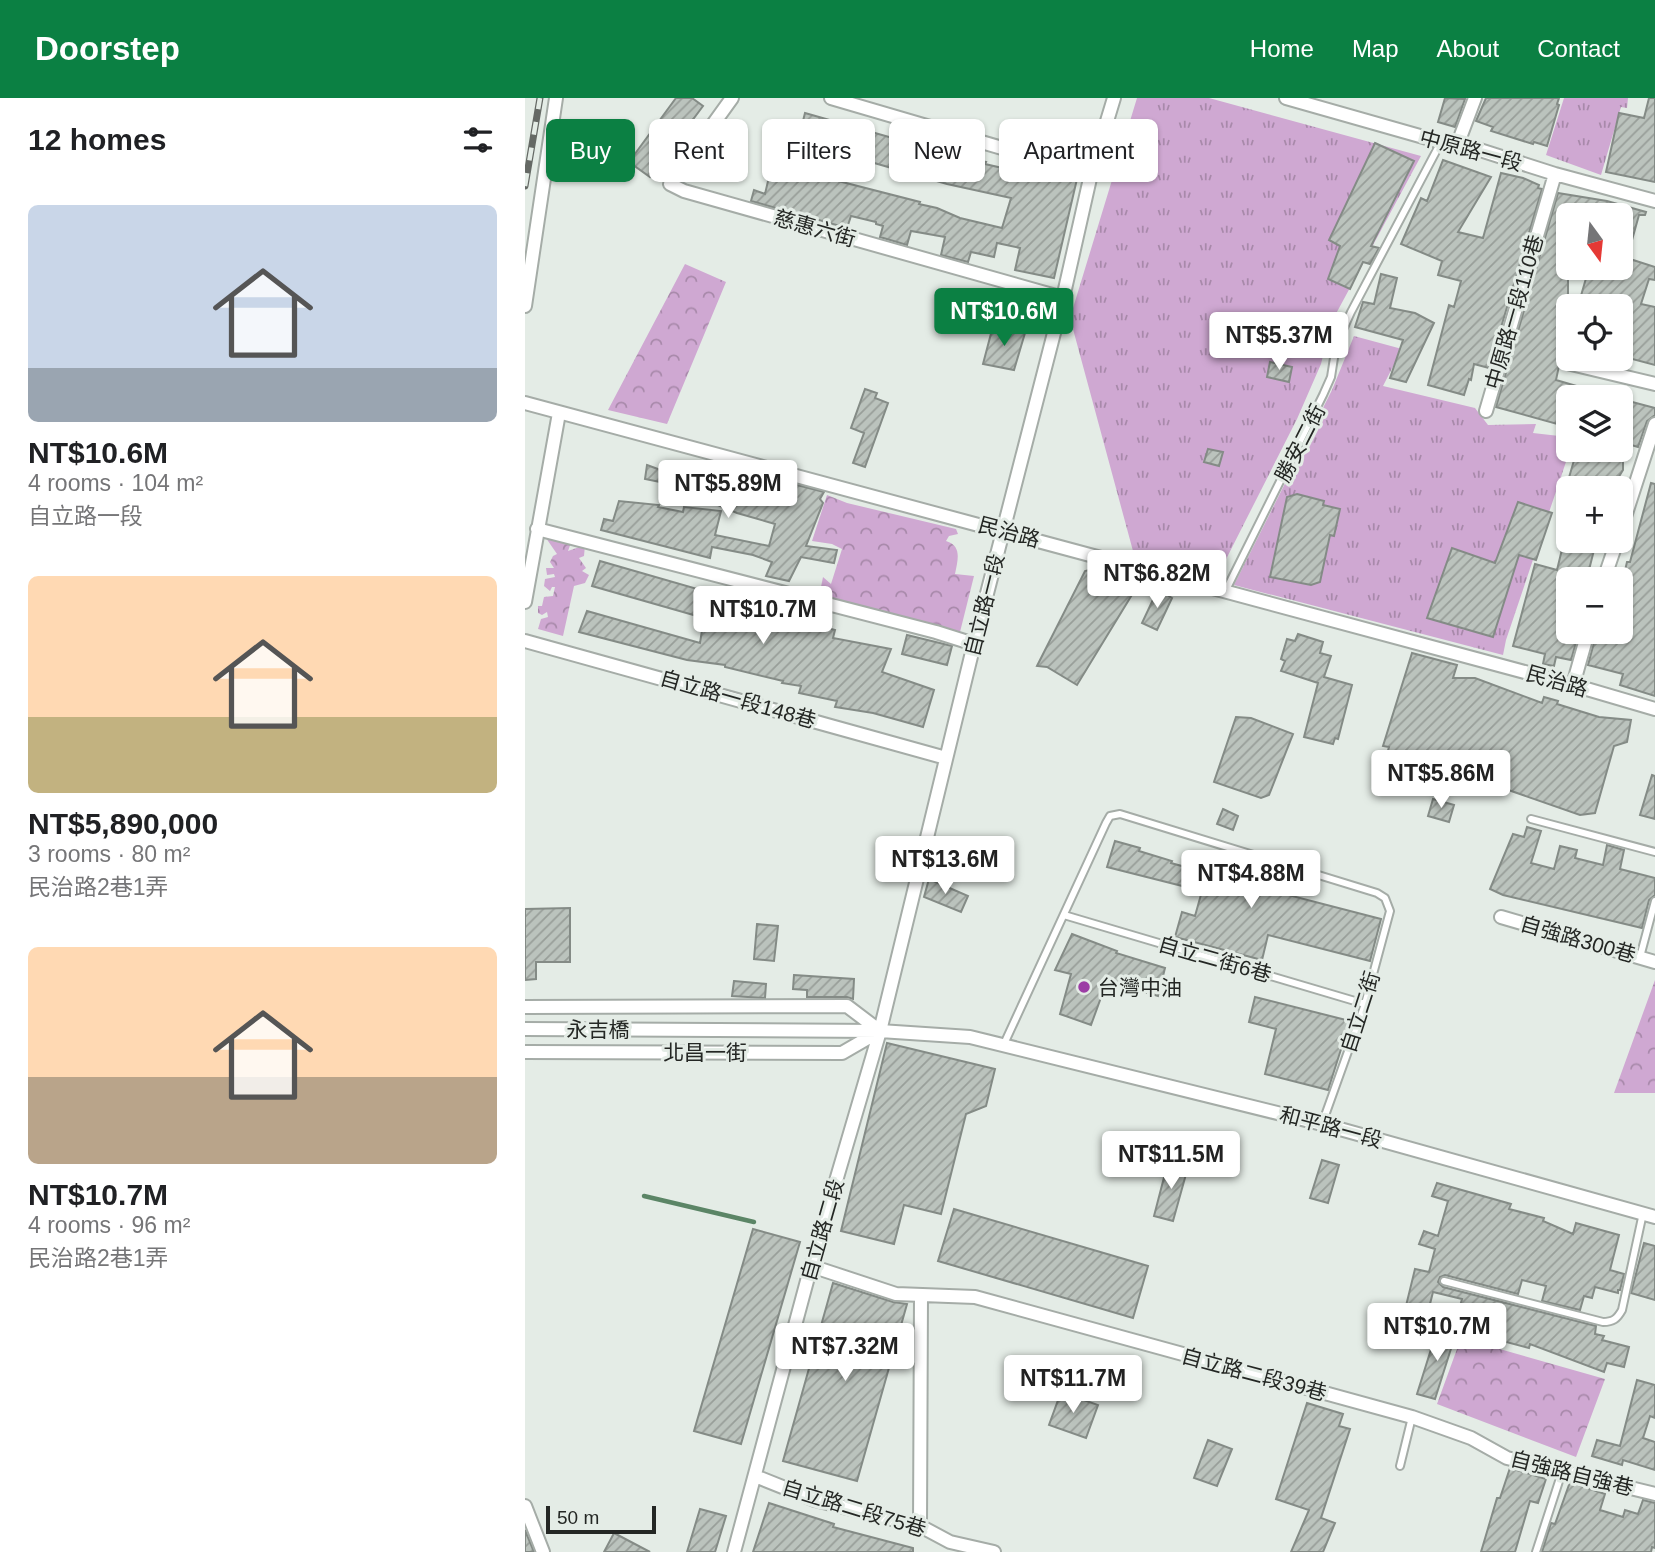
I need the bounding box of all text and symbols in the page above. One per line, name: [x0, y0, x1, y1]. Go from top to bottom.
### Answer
text: Doorstep: [35, 30, 180, 67]
text: Home: [1250, 35, 1314, 62]
text: Map: [1352, 35, 1399, 62]
text: About: [1437, 35, 1499, 62]
text: Contact: [1537, 35, 1620, 62]
chip: Buy: [546, 119, 635, 182]
chip: Rent: [649, 119, 748, 182]
chip: Filters: [762, 119, 875, 182]
chip: New: [889, 119, 985, 182]
chip: Apartment: [999, 119, 1158, 182]
icon: filters: [459, 121, 497, 159]
text: 12 homes: [28, 123, 166, 156]
street label: 中原路一段: [1417, 125, 1525, 175]
north arrow: [1556, 203, 1633, 280]
map controls: [1556, 203, 1633, 644]
street label: 慈惠六街: [771, 205, 859, 251]
street label: 中原路一段110巷: [1481, 232, 1547, 392]
icon: home: [200, 250, 326, 376]
pin: NT$10.6M: [932, 288, 1076, 348]
button: locate: [1556, 294, 1633, 371]
text: NT$10.6M: [950, 298, 1058, 324]
pin: NT$5.37M: [1207, 313, 1351, 372]
text: NT$5.37M: [1225, 322, 1333, 348]
button: layers: [1556, 385, 1633, 462]
street label: 勝安二街: [1271, 400, 1329, 486]
text: NT$10.6M: [28, 436, 168, 469]
pin: NT$5.89M: [656, 460, 800, 520]
text: 4 rooms · 104 m²: [28, 470, 203, 496]
text: NT$5.89M: [674, 470, 782, 496]
button: +: [1556, 476, 1633, 553]
text: 自立路一段: [28, 503, 143, 529]
street label: 民治路: [976, 513, 1042, 551]
pin: NT$6.82M: [1085, 550, 1229, 610]
street label: 自立路一段: [960, 551, 1008, 659]
text: NT$6.82M: [1103, 560, 1211, 586]
button: −: [1556, 567, 1633, 644]
pin: NT$10.7M: [691, 587, 835, 646]
text: NT$10.7M: [709, 596, 817, 622]
icon: home: [200, 621, 326, 747]
street label: 民治路: [1524, 661, 1590, 701]
street label: 自立路一段148巷: [657, 666, 819, 732]
pin: NT$5.86M: [1369, 750, 1513, 810]
text: NT$5.86M: [1387, 760, 1495, 786]
text: NT$5,890,000: [28, 807, 218, 840]
pin: NT$13.6M: [873, 836, 1017, 896]
text: 3 rooms · 80 m²: [28, 841, 190, 867]
text: NT$13.6M: [891, 846, 999, 872]
pin: NT$4.88M: [1179, 850, 1323, 910]
text: NT$4.88M: [1197, 860, 1305, 886]
text: 民治路2巷1弄: [28, 874, 169, 900]
street label: 自強路300巷: [1518, 912, 1638, 966]
street label: 自立二街6巷: [1156, 932, 1274, 986]
street label: 自立二街: [1336, 969, 1384, 1055]
place label: 台灣中油: [1098, 976, 1182, 999]
marker: 台灣中油: [1076, 979, 1092, 995]
icon: home: [200, 992, 326, 1118]
street label: 永吉橋: [567, 1018, 630, 1041]
street label: 北昌一街: [663, 1041, 747, 1064]
street label: 和平路一段: [1277, 1102, 1385, 1152]
pin: NT$11.5M: [1099, 1132, 1243, 1191]
text: NT$11.5M: [1118, 1141, 1224, 1167]
street label: 自立路二段: [796, 1176, 848, 1284]
text: NT$10.7M: [28, 1178, 168, 1211]
text: 4 rooms · 96 m²: [28, 1212, 190, 1238]
text: 民治路2巷1弄: [28, 1245, 169, 1271]
pin: NT$10.7M: [1365, 1304, 1509, 1363]
text: NT$10.7M: [1383, 1313, 1491, 1339]
pin: NT$7.32M: [773, 1324, 917, 1383]
text: NT$7.32M: [791, 1333, 899, 1359]
street label: 自立路二段39巷: [1179, 1344, 1329, 1404]
pin: NT$11.7M: [1001, 1356, 1145, 1415]
text: NT$11.7M: [1020, 1365, 1126, 1391]
street label: 自強路自強巷: [1508, 1447, 1636, 1499]
street label: 自立路二段75巷: [779, 1475, 929, 1541]
scale bar: [546, 1503, 656, 1535]
text: 50 m: [557, 1507, 599, 1528]

